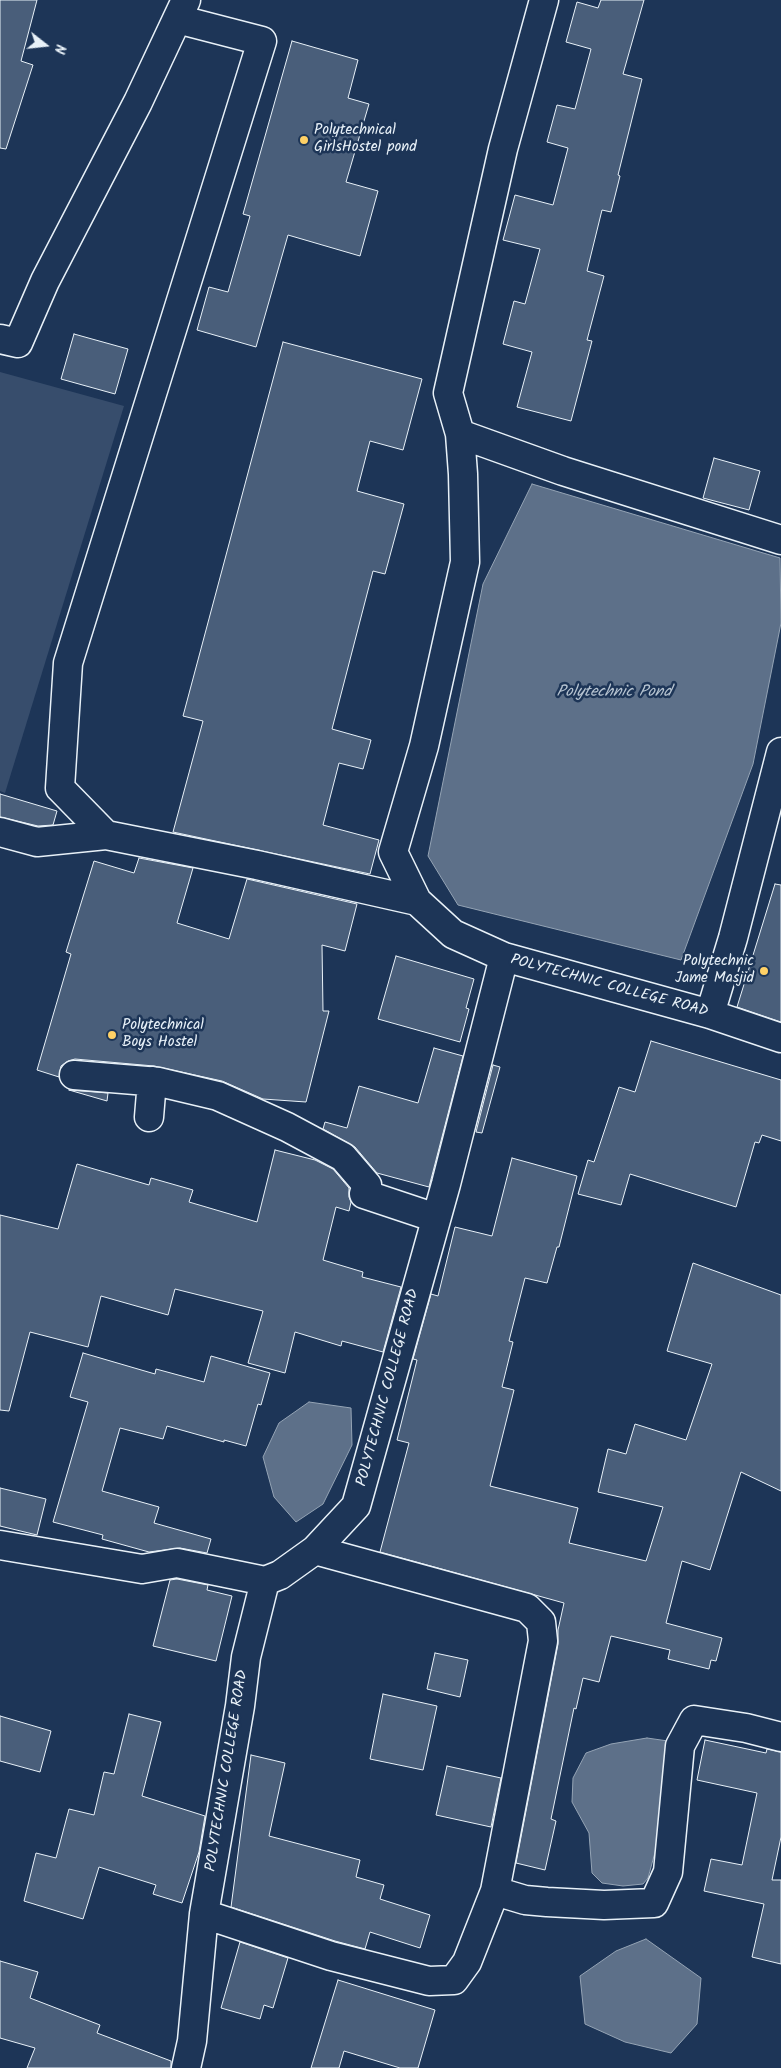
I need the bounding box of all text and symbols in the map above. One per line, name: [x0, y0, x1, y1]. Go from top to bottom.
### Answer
north arrow: [20, 20, 70, 70]
text: N: [48, 42, 71, 56]
place label: Polytechnical GirlsHostel pond: [314, 122, 417, 157]
marker: Polytechnical GirlsHostel pond: [298, 134, 310, 146]
water label: Polytechnic Pond: [557, 683, 671, 703]
street label: POLYTECHNIC COLLEGE ROAD: [508, 952, 710, 1022]
place label: Polytechnic Jame Masjid: [675, 953, 754, 988]
marker: Polytechnic Jame Masjid: [758, 965, 770, 977]
place label: Polytechnical Boys Hostel: [122, 1017, 204, 1052]
marker: Polytechnical Boys Hostel: [106, 1029, 118, 1041]
street label: POLYTECHNIC COLLEGE ROAD: [354, 1287, 424, 1489]
street label: POLYTECHNIC COLLEGE ROAD: [203, 1669, 253, 1873]

